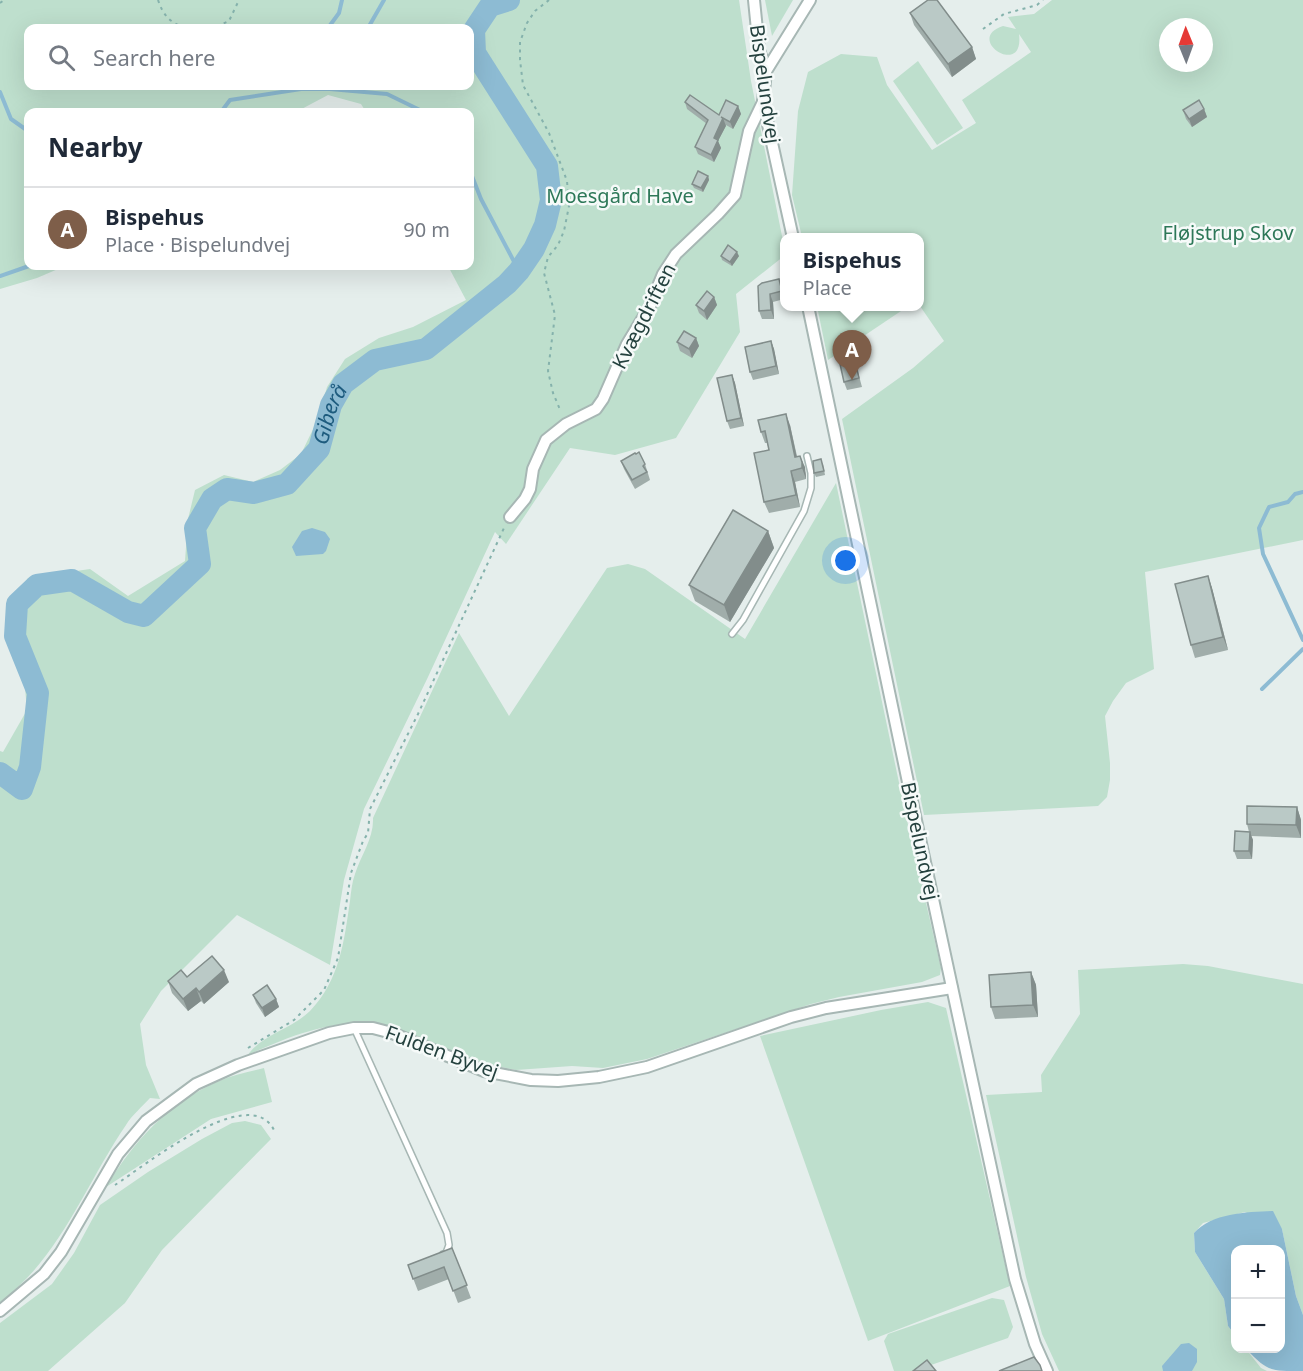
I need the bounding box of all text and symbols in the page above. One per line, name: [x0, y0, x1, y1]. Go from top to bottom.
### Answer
north arrow: [1159, 18, 1213, 72]
street label: Bispelundvej: [744, 23, 787, 145]
search box: [24, 24, 474, 90]
icon: search: [45, 41, 78, 74]
text: Search here: [93, 42, 215, 72]
text: Nearby: [48, 129, 143, 165]
park label: Moesgård Have: [546, 182, 694, 209]
text: Bispehus: [105, 201, 204, 231]
text: A: [61, 216, 74, 243]
text: 90 m: [403, 216, 450, 243]
park label: Fløjstrup Skov: [1162, 219, 1294, 246]
text: Place · Bispelundvej: [105, 231, 290, 258]
popup: [780, 233, 924, 311]
text: Bispehus: [803, 244, 901, 274]
street label: Kvægdriften: [605, 258, 682, 373]
text: Place: [803, 274, 852, 301]
pin: A: [832, 330, 872, 380]
water label: Giberå: [306, 379, 353, 448]
your location: [831, 546, 860, 575]
street label: Bispelundvej: [895, 779, 946, 902]
street label: Fulden Byvej: [382, 1019, 503, 1085]
map controls: [1231, 1245, 1285, 1353]
button: +: [1231, 1245, 1285, 1299]
button: −: [1231, 1299, 1285, 1353]

